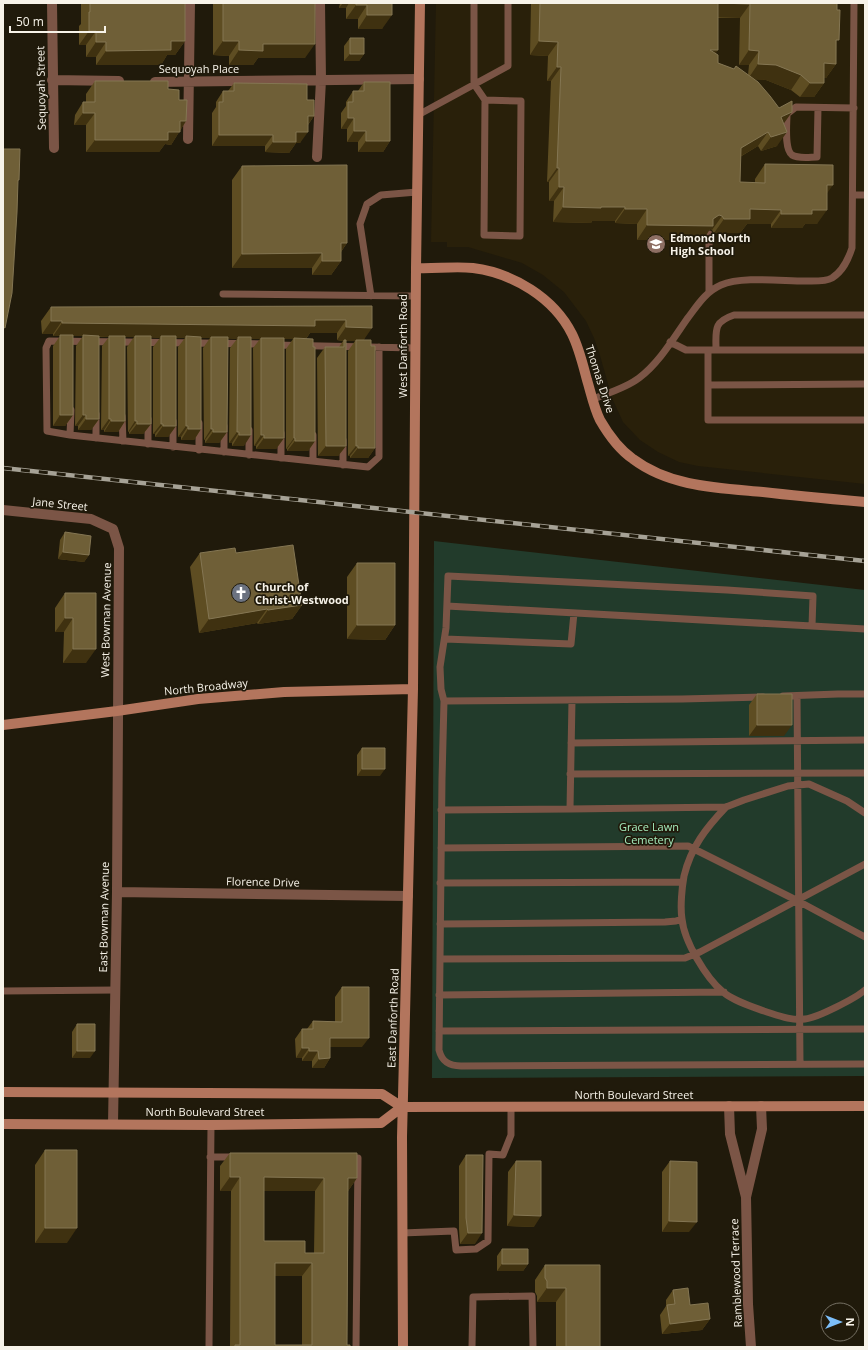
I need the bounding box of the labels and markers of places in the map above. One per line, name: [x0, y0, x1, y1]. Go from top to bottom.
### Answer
place label: Edmond North High School: [670, 230, 751, 258]
school or university icon: Edmond North High School: [645, 233, 667, 255]
place label: Church of Christ-Westwood: [255, 579, 349, 607]
church icon: Church of Christ-Westwood: [230, 582, 252, 604]

